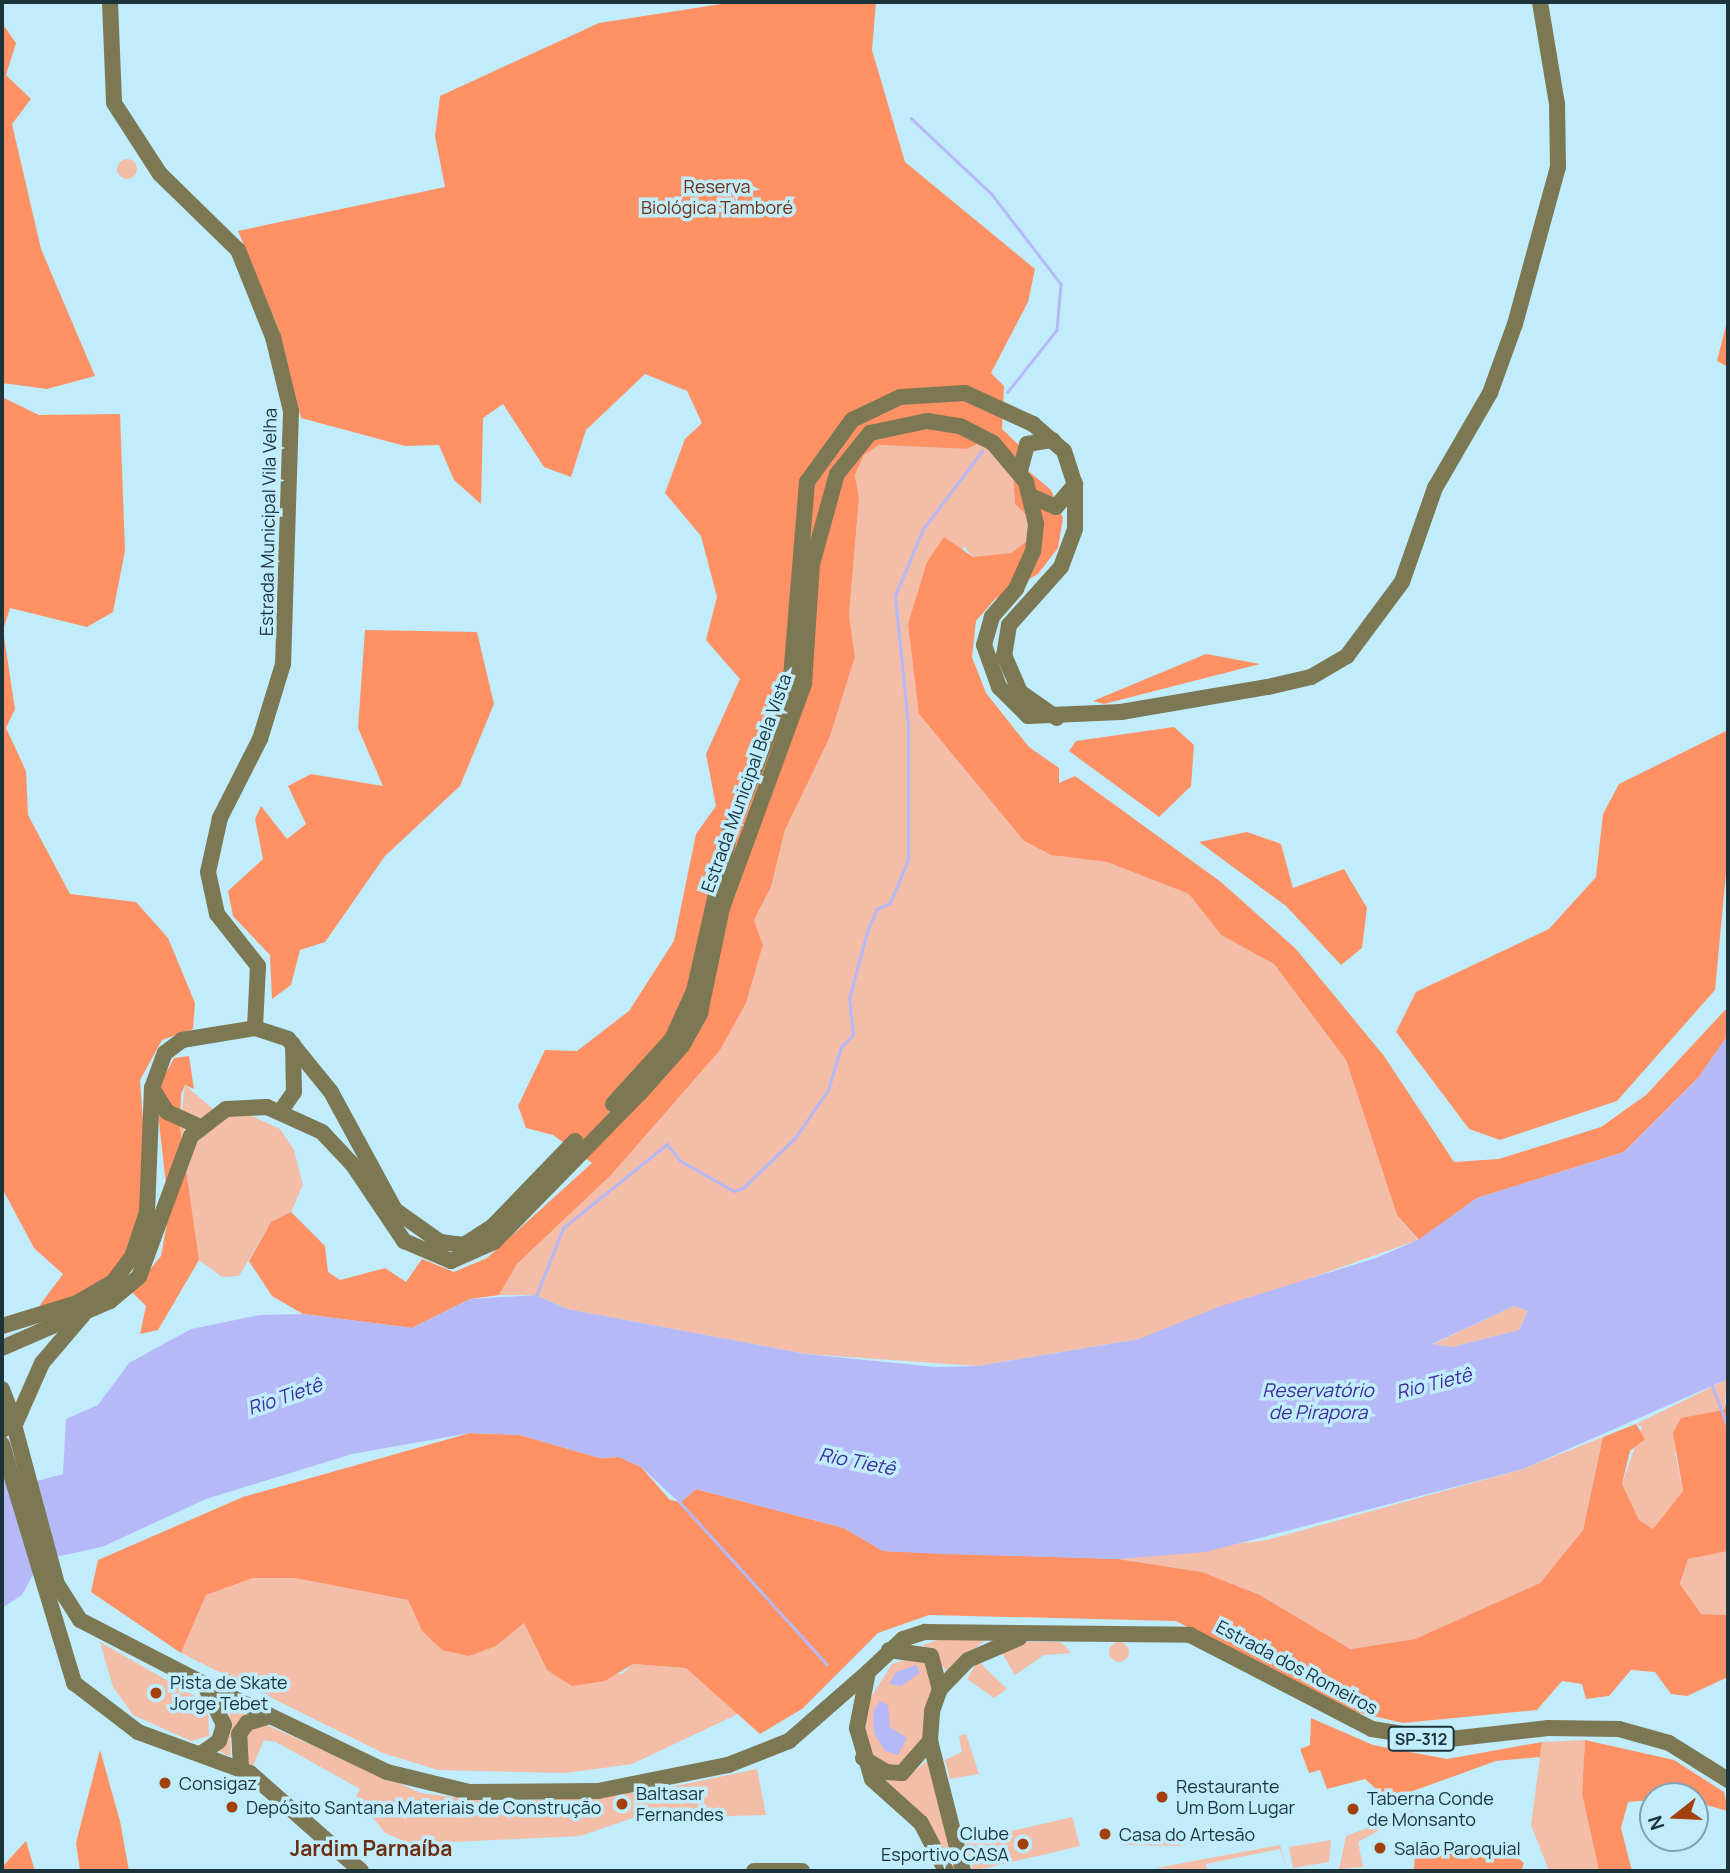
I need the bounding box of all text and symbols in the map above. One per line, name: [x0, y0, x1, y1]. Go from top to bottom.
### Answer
park label: Reserva Biológica Tamboré: [641, 176, 793, 218]
street label: Estrada Municipal Vila Velha: [255, 408, 281, 636]
street label: Estrada Municipal Bela Vista: [696, 671, 796, 895]
water label: Rio Tietê: [1394, 1364, 1474, 1404]
water label: Rio Tietê: [245, 1374, 325, 1420]
water label: Reservatório de Pirapora: [1262, 1380, 1374, 1424]
water label: Rio Tietê: [817, 1443, 897, 1481]
street label: Estrada dos Romeiros: [1213, 1615, 1381, 1719]
place label: Pista de Skate Jorge Tebet: [170, 1672, 288, 1714]
marker: Pista de Skate Jorge Tebet: [148, 1685, 164, 1701]
road number: SP-312: [1386, 1726, 1456, 1751]
place label: Consigaz: [179, 1772, 257, 1794]
marker: Consigaz: [157, 1775, 173, 1791]
place label: Restaurante Um Bom Lugar: [1176, 1776, 1295, 1818]
north arrow: [1639, 1782, 1709, 1852]
place label: Baltasar Fernandes: [636, 1783, 724, 1826]
place label: Taberna Conde de Monsanto: [1367, 1788, 1494, 1830]
marker: Restaurante Um Bom Lugar: [1154, 1789, 1170, 1805]
place label: Depósito Santana Materiais de Construção: [246, 1796, 601, 1818]
marker: Baltasar Fernandes: [614, 1796, 630, 1812]
marker: Depósito Santana Materiais de Construção: [224, 1799, 240, 1815]
marker: Taberna Conde de Monsanto: [1345, 1801, 1361, 1817]
text: N: [1641, 1812, 1670, 1833]
place label: Clube Esportivo CASA: [881, 1823, 1009, 1866]
place label: Casa do Artesão: [1119, 1823, 1255, 1845]
marker: Casa do Artesão: [1097, 1826, 1113, 1842]
district label: Jardim Parnaíba: [290, 1835, 452, 1861]
marker: Clube Esportivo CASA: [1015, 1836, 1031, 1852]
place label: Salão Paroquial: [1394, 1837, 1521, 1859]
marker: Salão Paroquial: [1372, 1840, 1388, 1856]

